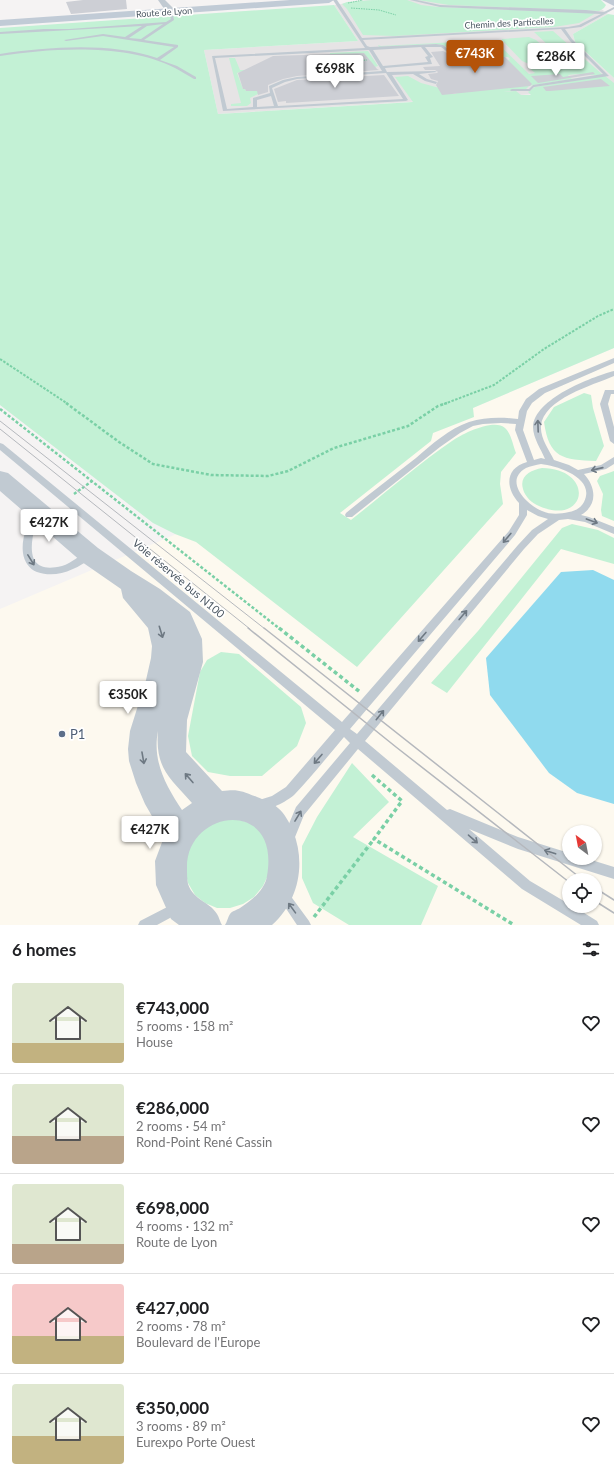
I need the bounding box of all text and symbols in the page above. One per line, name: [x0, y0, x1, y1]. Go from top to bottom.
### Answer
street label: Route de Lyon: [136, 5, 192, 19]
street label: Chemin des Particelles: [464, 15, 554, 31]
pin: €743K: [447, 40, 503, 74]
pin: €286K: [528, 43, 584, 77]
text: €743K: [455, 45, 495, 61]
text: €286K: [536, 48, 576, 64]
pin: €698K: [307, 55, 363, 89]
text: €698K: [315, 60, 355, 76]
one-way arrow: [534, 419, 542, 432]
one-way arrow: [590, 465, 603, 473]
pin: €427K: [21, 509, 77, 543]
text: €427K: [29, 514, 69, 530]
one-way arrow: [585, 518, 597, 526]
one-way arrow: [503, 533, 512, 544]
street label: Voie réservée bus N100: [131, 536, 228, 621]
one-way arrow: [27, 555, 36, 566]
one-way arrow: [459, 610, 468, 620]
one-way arrow: [158, 625, 165, 638]
one-way arrow: [418, 631, 427, 642]
pin: €350K: [100, 681, 156, 715]
text: €350K: [108, 686, 148, 702]
one-way arrow: [376, 710, 385, 721]
place label: P1: [70, 726, 85, 742]
marker: P1: [57, 729, 67, 739]
one-way arrow: [139, 751, 147, 764]
one-way arrow: [313, 753, 322, 764]
one-way arrow: [184, 772, 193, 783]
one-way arrow: [294, 811, 302, 822]
pin: €427K: [122, 816, 178, 850]
text: €427K: [130, 821, 170, 837]
north arrow: [562, 825, 602, 865]
map controls: [562, 825, 602, 913]
one-way arrow: [468, 834, 478, 843]
one-way arrow: [545, 848, 557, 856]
button: locate: [562, 873, 602, 913]
one-way arrow: [288, 902, 297, 913]
icon: filters: [580, 938, 602, 960]
text: 6 homes: [12, 939, 76, 960]
text: €743,000: [136, 997, 209, 1018]
icon: home: [44, 999, 92, 1047]
icon: heart: [580, 1012, 602, 1034]
text: 5 rooms · 158 m²: [136, 1018, 233, 1034]
text: House: [136, 1034, 173, 1050]
text: €286,000: [136, 1097, 209, 1118]
icon: home: [44, 1100, 92, 1148]
icon: heart: [580, 1113, 602, 1135]
text: 2 rooms · 54 m²: [136, 1118, 226, 1134]
text: Rond-Point René Cassin: [136, 1134, 272, 1150]
text: €698,000: [136, 1197, 209, 1218]
icon: home: [44, 1200, 92, 1248]
icon: heart: [580, 1213, 602, 1235]
text: 4 rooms · 132 m²: [136, 1218, 233, 1234]
text: Route de Lyon: [136, 1234, 217, 1250]
text: €427,000: [136, 1297, 209, 1318]
icon: home: [44, 1300, 92, 1348]
icon: heart: [580, 1313, 602, 1335]
text: 2 rooms · 78 m²: [136, 1318, 226, 1334]
text: Boulevard de l'Europe: [136, 1334, 260, 1350]
text: €350,000: [136, 1397, 209, 1418]
icon: home: [44, 1400, 92, 1448]
icon: heart: [580, 1413, 602, 1435]
text: 3 rooms · 89 m²: [136, 1418, 226, 1434]
text: Eurexpo Porte Ouest: [136, 1434, 255, 1450]

